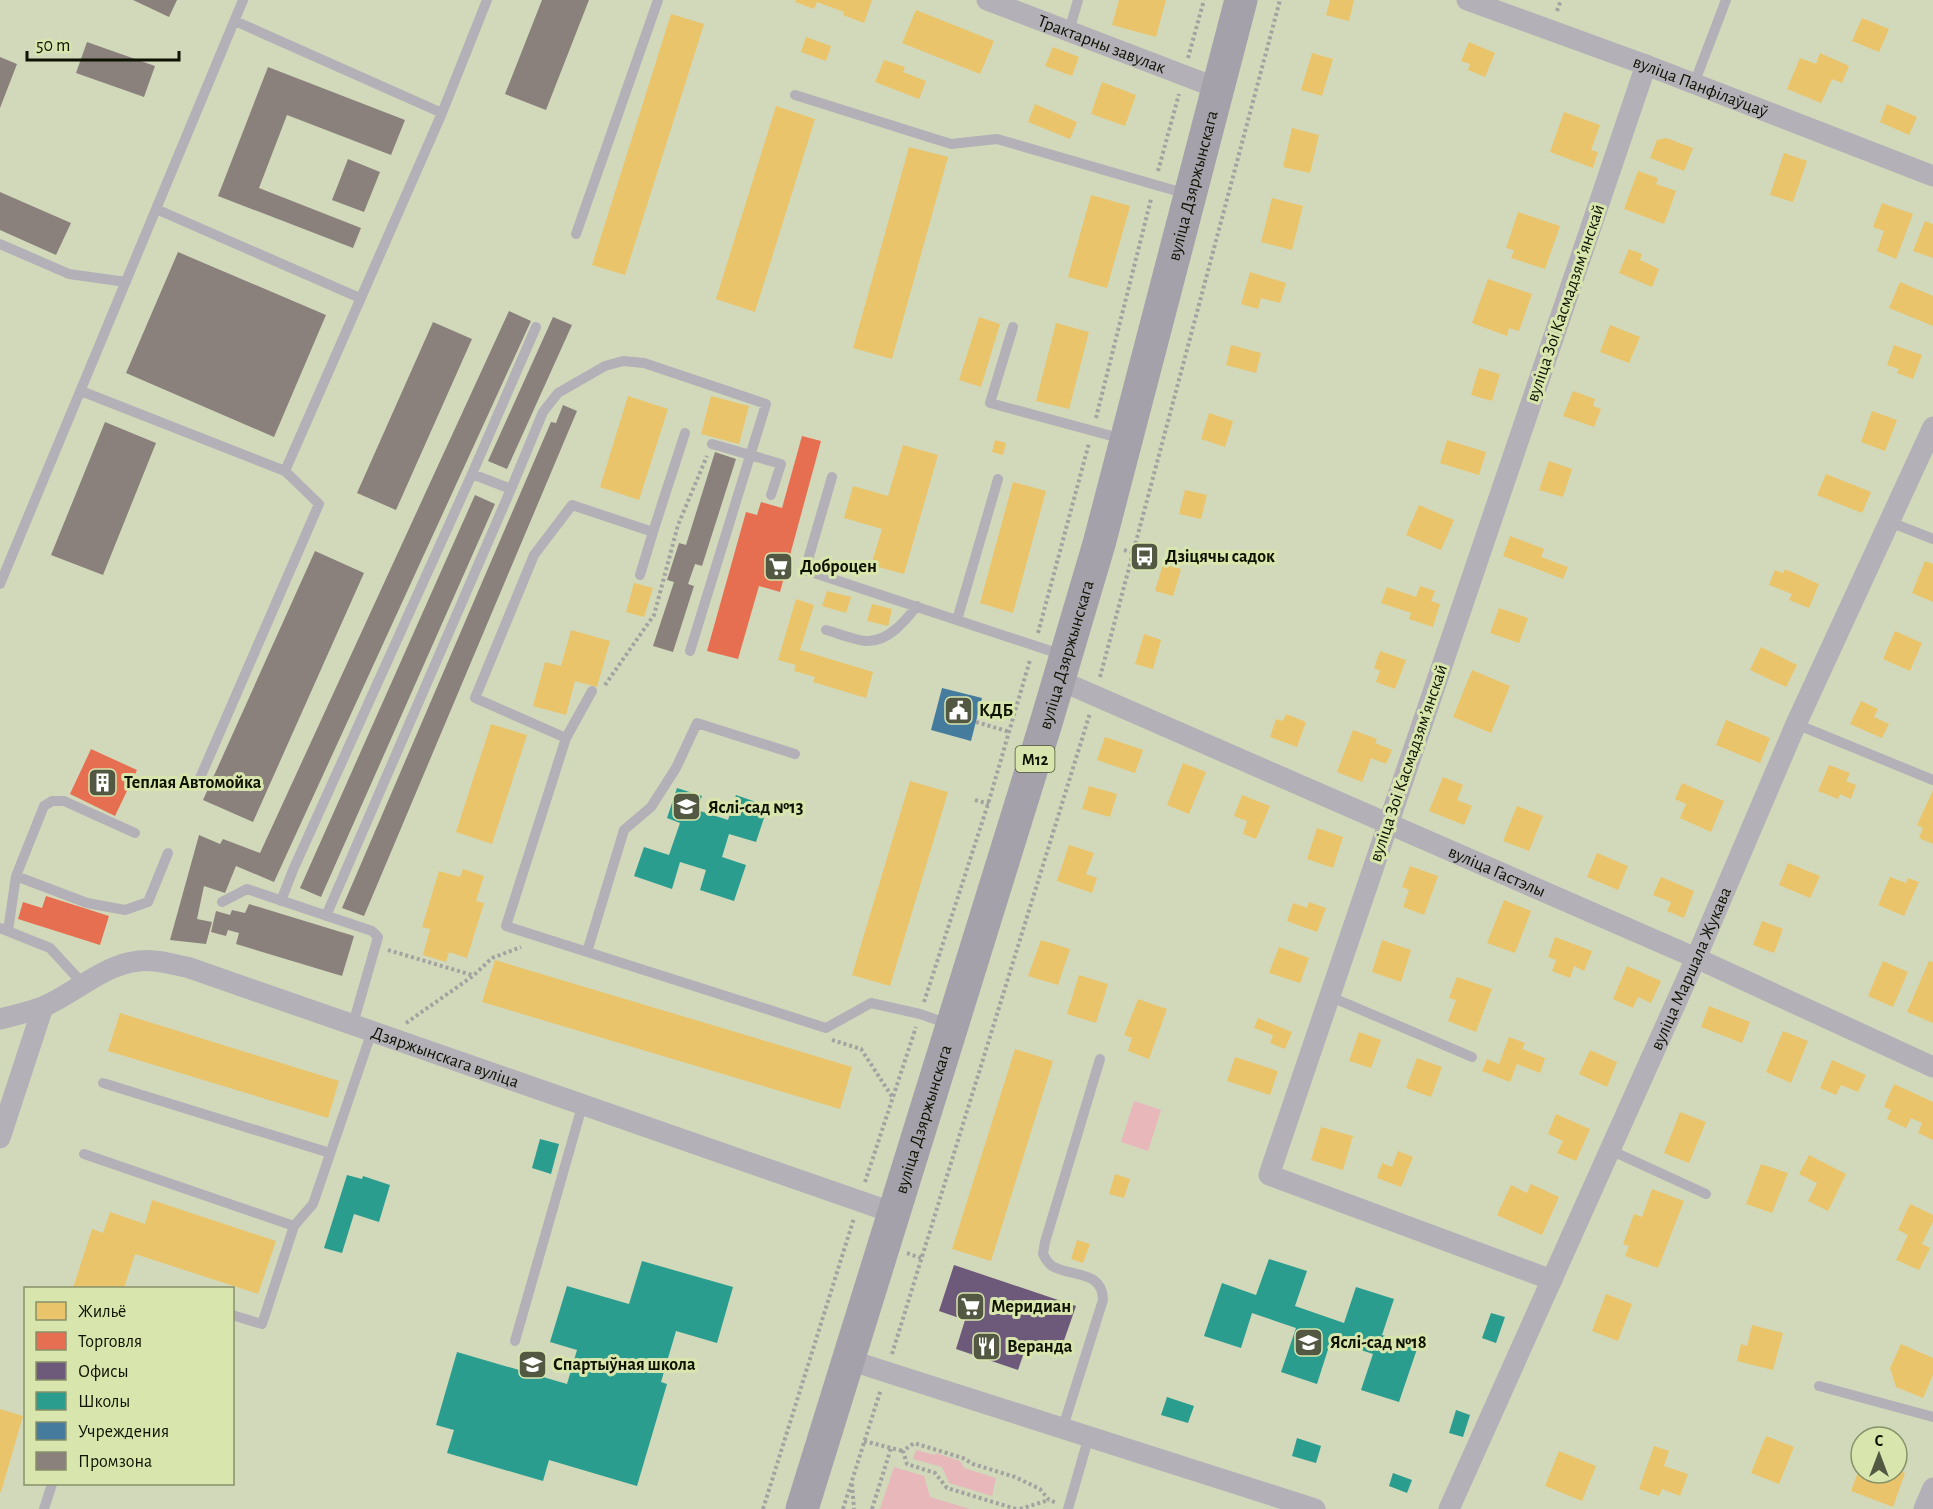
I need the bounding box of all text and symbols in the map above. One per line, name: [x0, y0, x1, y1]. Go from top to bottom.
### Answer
street label: Трактарны завулак: [1035, 12, 1169, 78]
scale bar: [27, 24, 178, 62]
text: 50 m: [36, 37, 70, 55]
street label: вуліца Панфілаўцаў: [1630, 53, 1770, 121]
street label: вуліца Дзяржынскага: [1165, 109, 1222, 263]
street label: вуліца Зоі Касмадзямʼянскай: [1524, 202, 1608, 404]
bus stop icon: Дзіцячы садок: [1128, 540, 1160, 572]
place label: Дзіцячы садок: [1165, 548, 1275, 566]
supermarket icon: Доброцен: [763, 550, 795, 582]
place label: Доброцен: [800, 558, 877, 576]
street label: вуліца Дзяржынскага: [1036, 578, 1098, 732]
street label: вуліца Зоі Касмадзямʼянскай: [1367, 662, 1451, 864]
public building icon: КДБ: [942, 694, 974, 726]
place label: КДБ: [979, 702, 1013, 720]
road number: М12: [1016, 746, 1054, 772]
building icon: Теплая Автомойка: [87, 766, 119, 798]
place label: Теплая Автомойка: [124, 774, 262, 792]
school or university icon: Яслі-сад №13: [671, 791, 703, 823]
place label: Яслі-сад №13: [708, 799, 804, 817]
street label: вуліца Гастэлы: [1445, 843, 1548, 901]
street label: вуліца Маршала Жукава: [1648, 885, 1735, 1053]
street label: Дзяржынскага вуліца: [369, 1024, 521, 1092]
street label: вуліца Дзяржынскага: [892, 1043, 955, 1196]
legend: [24, 1287, 234, 1485]
supermarket icon: Меридиан: [954, 1290, 986, 1322]
place label: Меридиан: [991, 1298, 1071, 1316]
text: Жильё: [78, 1303, 126, 1321]
school or university icon: Яслі-сад №18: [1293, 1326, 1325, 1358]
restaurant icon: Веранда: [970, 1330, 1002, 1362]
text: Торговля: [78, 1333, 142, 1351]
place label: Яслі-сад №18: [1330, 1334, 1427, 1352]
place label: Веранда: [1007, 1338, 1073, 1356]
school or university icon: Спартыўная школа: [516, 1348, 548, 1380]
place label: Спартыўная школа: [553, 1356, 696, 1374]
text: Офисы: [78, 1363, 129, 1381]
text: Школы: [78, 1393, 130, 1411]
text: Учреждения: [78, 1423, 169, 1441]
north arrow: [1849, 1425, 1909, 1485]
text: С: [1875, 1433, 1884, 1449]
text: Промзона: [78, 1453, 152, 1471]

